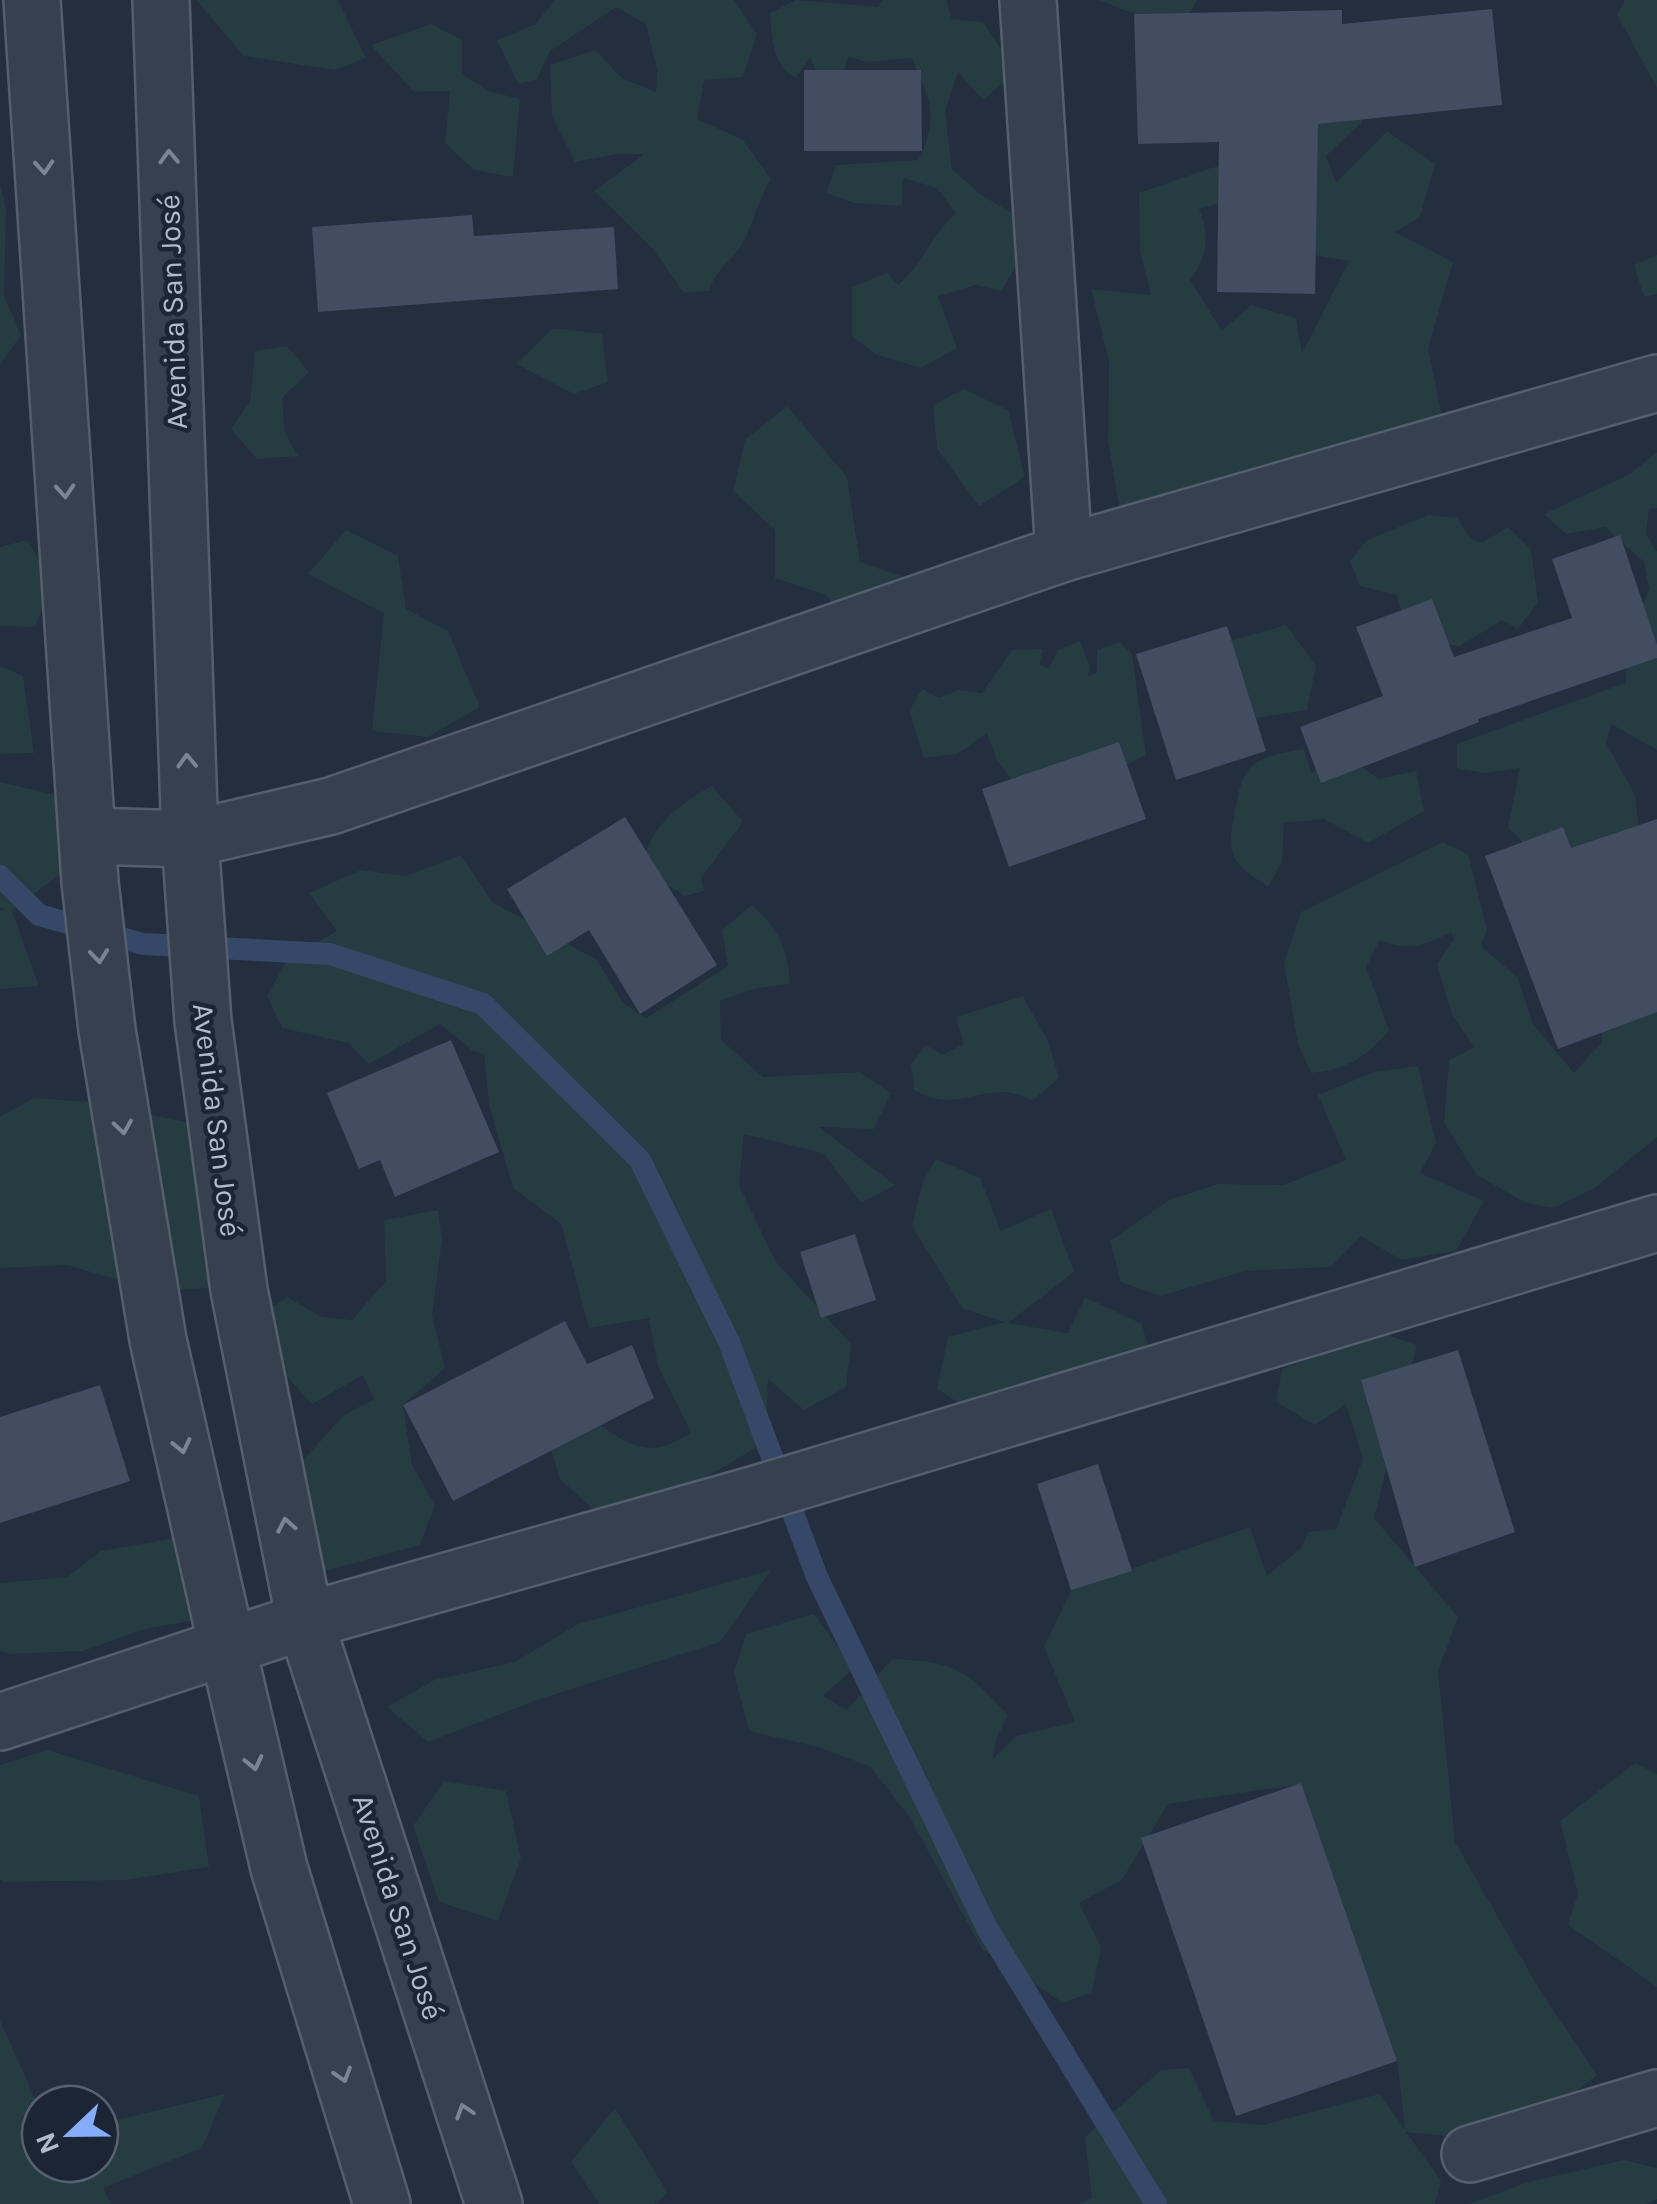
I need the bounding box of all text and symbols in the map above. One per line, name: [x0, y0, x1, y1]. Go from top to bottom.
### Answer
one-way arrow: [158, 148, 179, 164]
one-way arrow: [33, 160, 54, 176]
street label: Avenida San José: [151, 194, 195, 430]
one-way arrow: [54, 484, 75, 500]
one-way arrow: [177, 753, 198, 769]
one-way arrow: [88, 949, 109, 965]
street label: Avenida San José: [185, 1001, 249, 1239]
one-way arrow: [112, 1118, 133, 1135]
one-way arrow: [170, 1437, 191, 1454]
one-way arrow: [277, 1517, 298, 1534]
one-way arrow: [242, 1754, 263, 1771]
street label: Avenida San José: [345, 1790, 451, 2024]
one-way arrow: [332, 2066, 352, 2083]
north arrow: [20, 2084, 120, 2184]
one-way arrow: [456, 2104, 476, 2121]
text: N: [28, 2128, 66, 2159]

